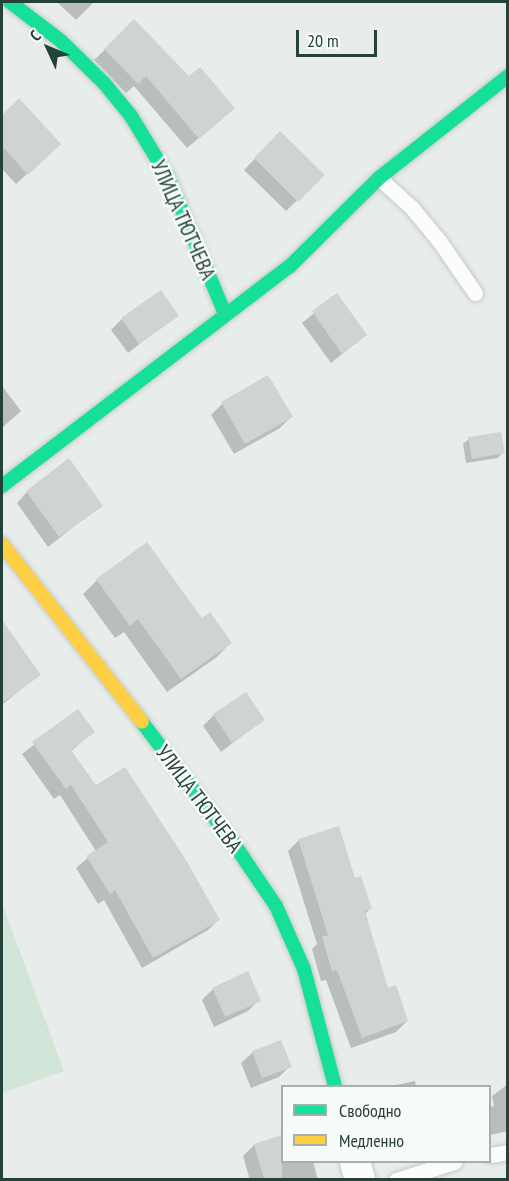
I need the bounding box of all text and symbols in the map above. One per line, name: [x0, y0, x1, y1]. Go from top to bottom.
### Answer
north arrow: [18, 18, 78, 78]
scale bar: [299, 18, 380, 56]
text: С: [25, 26, 45, 45]
text: 20 m: [307, 29, 339, 52]
street label: УЛИЦА ТЮТЧЕВА: [145, 156, 221, 284]
street label: УЛИЦА ТЮТЧЕВА: [150, 740, 248, 858]
legend: [281, 1085, 491, 1163]
text: Свободно: [339, 1099, 401, 1122]
text: Медленно: [339, 1129, 404, 1152]

